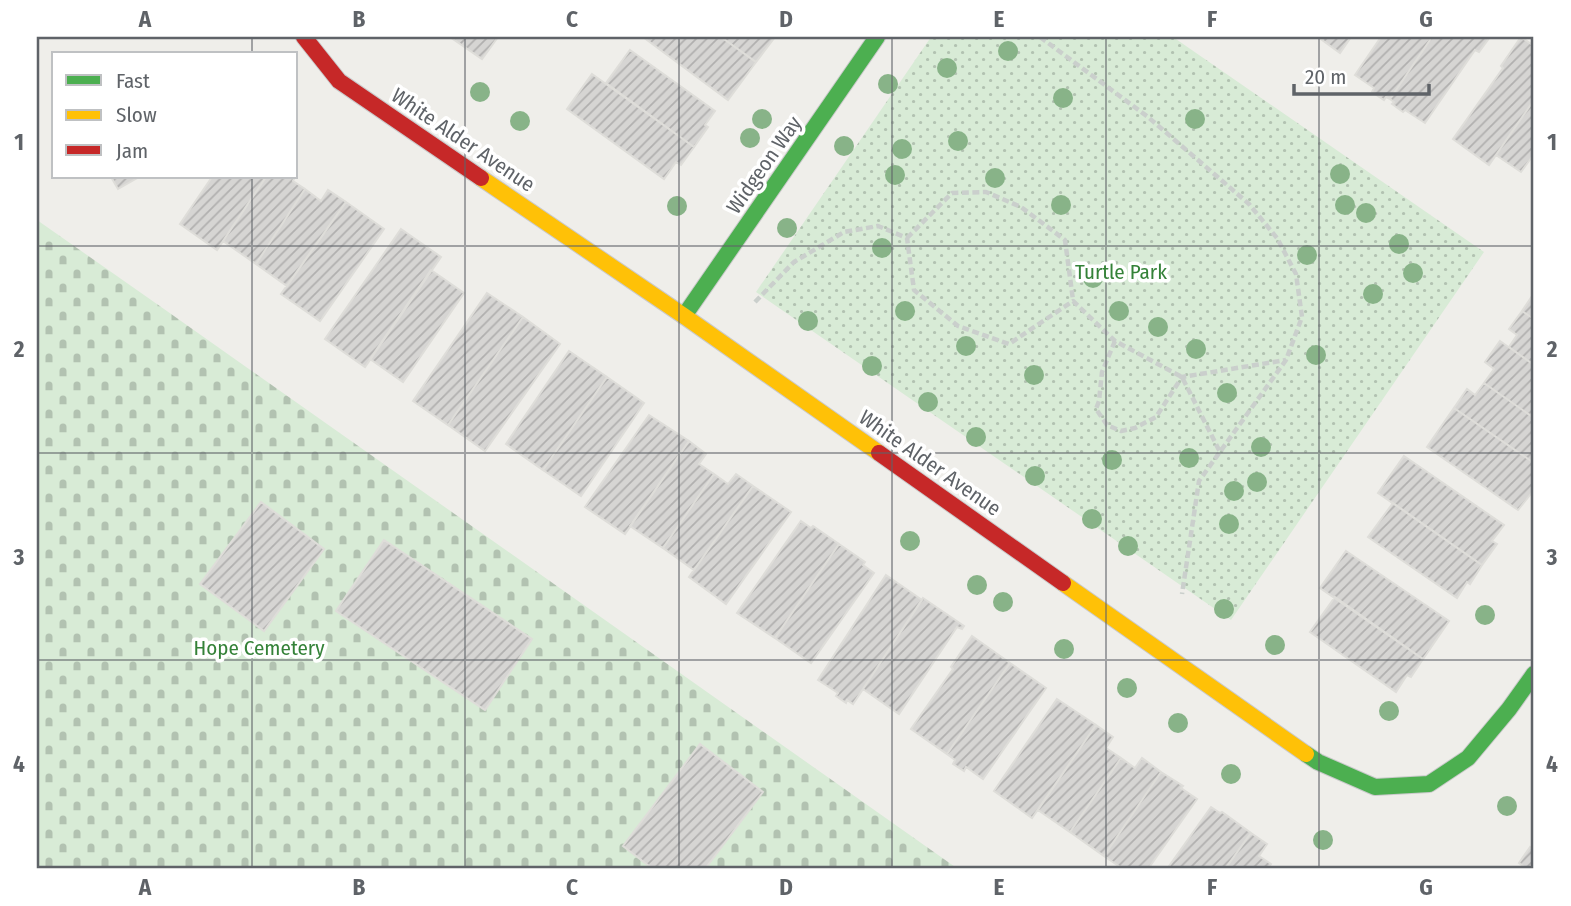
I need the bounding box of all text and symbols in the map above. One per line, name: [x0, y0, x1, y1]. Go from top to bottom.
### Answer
text: A: [138, 5, 152, 33]
text: B: [353, 5, 366, 33]
text: C: [566, 5, 578, 33]
text: D: [779, 5, 793, 33]
text: E: [994, 5, 1005, 33]
text: F: [1207, 5, 1217, 33]
text: G: [1419, 5, 1433, 33]
legend: [52, 52, 298, 178]
scale bar: [1294, 52, 1429, 96]
text: 20 m: [1305, 64, 1346, 90]
text: Fast: [116, 68, 150, 94]
street label: White Alder Avenue: [386, 82, 540, 198]
text: Slow: [116, 102, 157, 128]
street label: Widgeon Way: [721, 110, 808, 219]
text: 1: [14, 128, 24, 156]
text: 1: [1547, 128, 1557, 156]
text: Jam: [116, 138, 148, 164]
park label: Turtle Park: [1075, 259, 1167, 285]
text: 2: [13, 335, 25, 363]
text: 2: [1546, 335, 1558, 363]
street label: White Alder Avenue: [854, 404, 1006, 522]
text: 3: [13, 543, 25, 571]
text: 3: [1546, 543, 1558, 571]
park label: Hope Cemetery: [193, 635, 325, 661]
text: 4: [13, 750, 25, 778]
text: 4: [1546, 750, 1558, 778]
text: A: [138, 873, 152, 901]
text: B: [353, 873, 366, 901]
text: C: [566, 873, 578, 901]
text: D: [779, 873, 793, 901]
text: E: [994, 873, 1005, 901]
text: F: [1207, 873, 1217, 901]
text: G: [1419, 873, 1433, 901]

